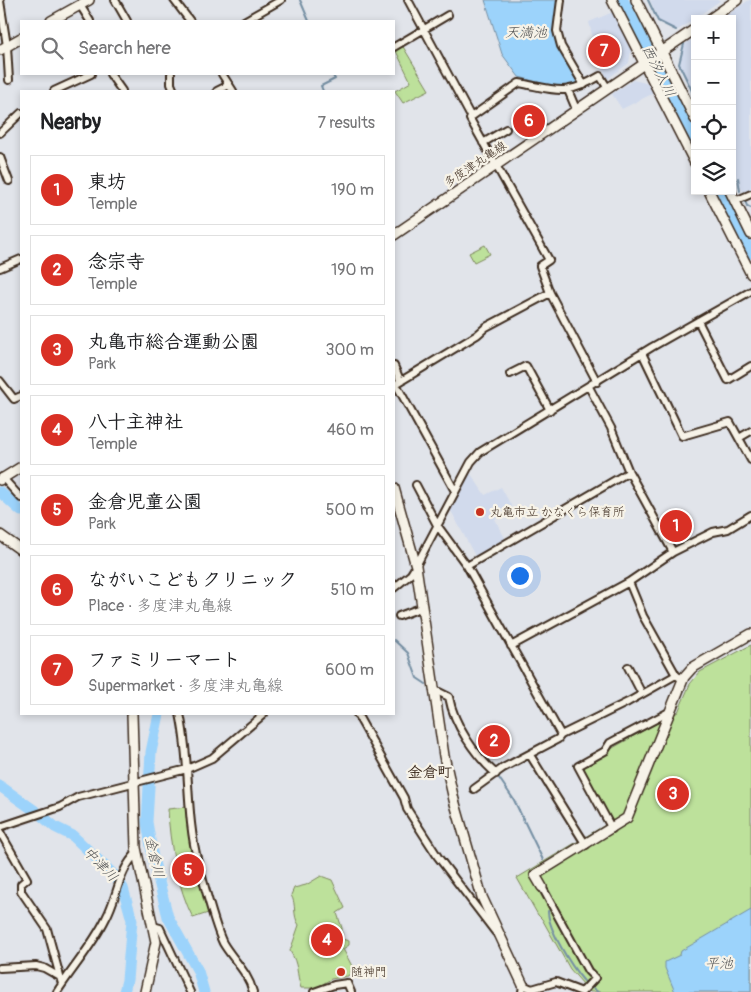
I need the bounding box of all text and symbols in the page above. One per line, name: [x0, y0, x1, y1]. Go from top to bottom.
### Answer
map controls: [691, 15, 736, 195]
button: +: [691, 15, 736, 60]
search box: [20, 20, 395, 75]
water label: 天満池: [505, 24, 548, 41]
pin: 7: [588, 32, 620, 70]
icon: search: [38, 34, 66, 62]
text: Search here: [78, 36, 171, 60]
water label: 西汐入川: [638, 42, 679, 100]
button: −: [691, 60, 736, 105]
pin: 6: [513, 102, 545, 140]
button: locate: [691, 105, 736, 150]
text: Nearby: [40, 109, 101, 136]
text: 7 results: [317, 113, 375, 133]
street label: 多度津丸亀線: [441, 138, 509, 191]
button: layers: [691, 150, 736, 195]
text: 東坊: [88, 170, 126, 194]
text: 1: [54, 180, 60, 200]
text: 190 m: [331, 180, 374, 200]
text: Temple: [88, 194, 137, 214]
text: 念宗寺: [88, 250, 145, 274]
text: 2: [53, 260, 61, 280]
text: 190 m: [331, 260, 374, 280]
text: Temple: [88, 274, 137, 294]
text: 丸亀市総合運動公園: [88, 330, 259, 354]
text: 3: [53, 340, 61, 360]
text: 300 m: [326, 340, 374, 360]
text: Park: [88, 354, 116, 374]
text: 八十主神社: [88, 410, 183, 434]
text: 4: [52, 420, 62, 440]
text: 460 m: [327, 420, 374, 440]
text: Temple: [88, 434, 137, 454]
text: 金倉児童公園: [88, 490, 202, 514]
text: 5: [53, 500, 61, 520]
text: 500 m: [326, 500, 374, 520]
place label: 丸亀市立 かなくら保育所: [490, 505, 625, 520]
marker: 丸亀市立 かなくら保育所: [474, 506, 486, 518]
pin: 1: [660, 507, 692, 545]
text: Park: [88, 514, 116, 534]
your location: [507, 563, 533, 589]
text: ながいこどもクリニック: [88, 568, 297, 592]
text: 6: [52, 580, 62, 600]
text: 510 m: [330, 580, 374, 600]
text: Place · 多度津丸亀線: [88, 596, 232, 616]
text: ファミリーマート: [88, 648, 241, 672]
text: 7: [53, 660, 61, 680]
text: 600 m: [325, 660, 374, 680]
text: Supermarket · 多度津丸亀線: [88, 676, 283, 696]
pin: 2: [478, 722, 510, 760]
district label: 金倉町: [407, 763, 453, 782]
pin: 3: [657, 775, 689, 813]
water label: 金倉川: [142, 835, 168, 879]
water label: 中津川: [80, 843, 121, 885]
pin: 5: [172, 851, 204, 889]
pin: 4: [311, 921, 343, 959]
water label: 平池: [705, 955, 734, 972]
place label: 随神門: [351, 965, 387, 980]
marker: 随神門: [335, 966, 347, 978]

